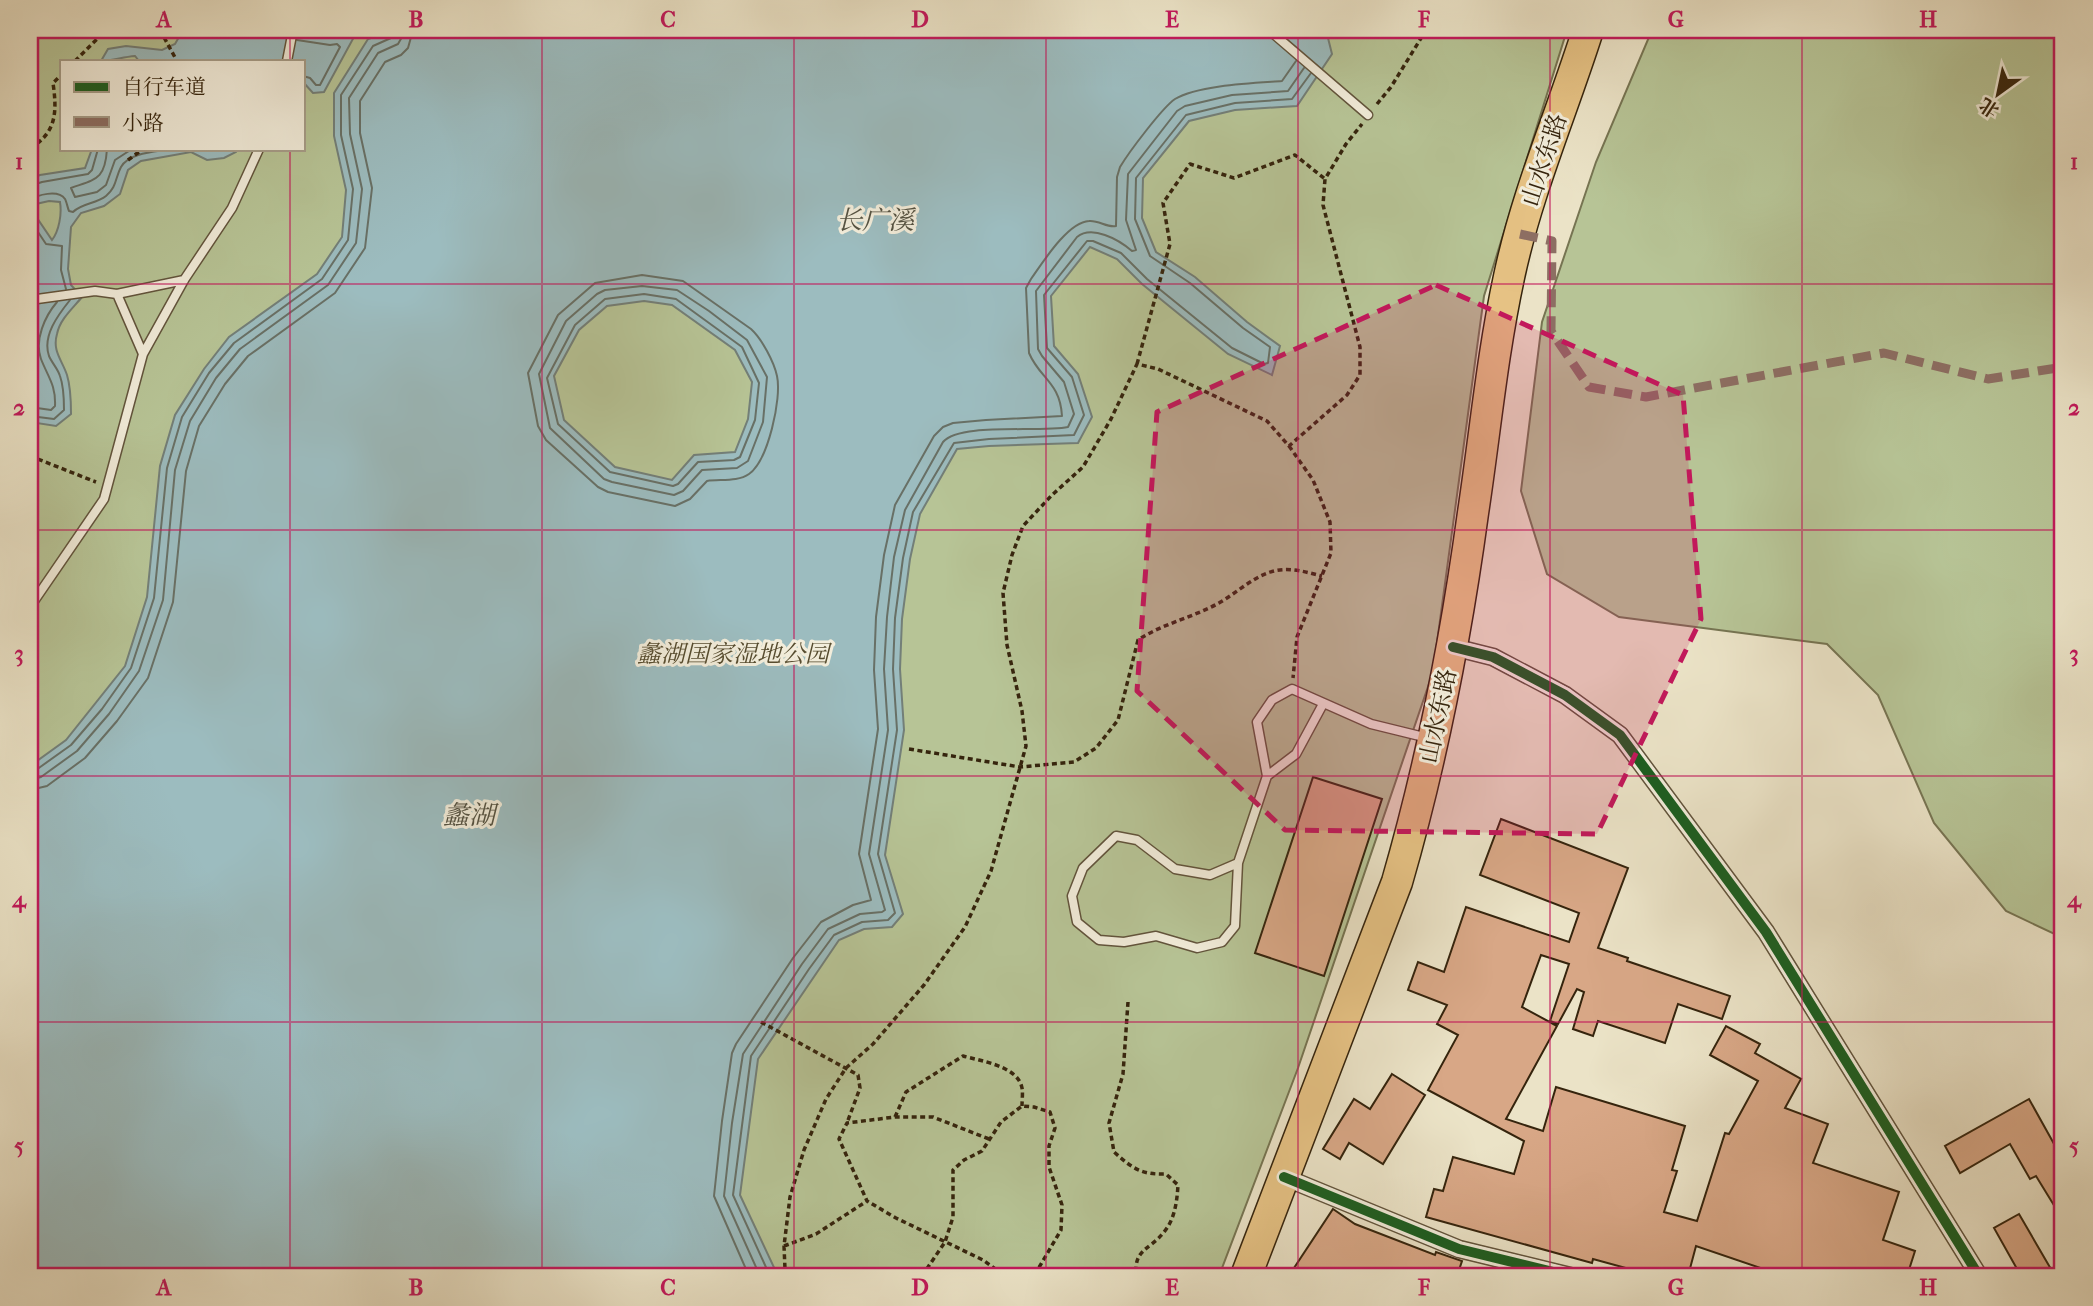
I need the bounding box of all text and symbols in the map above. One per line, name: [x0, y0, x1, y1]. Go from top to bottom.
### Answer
text: A: [155, 6, 173, 33]
text: B: [409, 6, 424, 33]
text: C: [660, 6, 676, 33]
text: D: [911, 6, 929, 33]
text: E: [1165, 6, 1179, 33]
text: F: [1417, 6, 1431, 33]
text: G: [1668, 6, 1684, 33]
text: H: [1919, 6, 1937, 33]
legend: [60, 60, 304, 150]
north arrow: [1964, 60, 2034, 130]
text: 自行车道: [122, 75, 206, 99]
text: 北: [1975, 93, 2003, 122]
street label: 山水东路: [1516, 110, 1572, 210]
text: 小路: [122, 111, 164, 135]
text: 1: [15, 148, 23, 175]
text: 1: [2070, 148, 2078, 175]
water label: 长广溪: [836, 205, 917, 236]
text: 2: [13, 394, 25, 421]
text: 2: [2068, 394, 2080, 421]
text: 3: [14, 640, 24, 667]
park label: 蠡湖国家湿地公园: [637, 640, 833, 668]
text: 3: [2069, 640, 2079, 667]
street label: 山水东路: [1414, 666, 1462, 766]
water label: 蠡湖: [443, 800, 499, 831]
text: 4: [11, 886, 27, 913]
text: 4: [2066, 886, 2082, 913]
text: 5: [14, 1132, 24, 1159]
text: 5: [2069, 1132, 2079, 1159]
text: A: [155, 1274, 173, 1301]
text: B: [409, 1274, 424, 1301]
text: C: [660, 1274, 676, 1301]
text: D: [911, 1274, 929, 1301]
text: E: [1165, 1274, 1179, 1301]
text: F: [1417, 1274, 1431, 1301]
text: G: [1668, 1274, 1684, 1301]
text: H: [1919, 1274, 1937, 1301]

